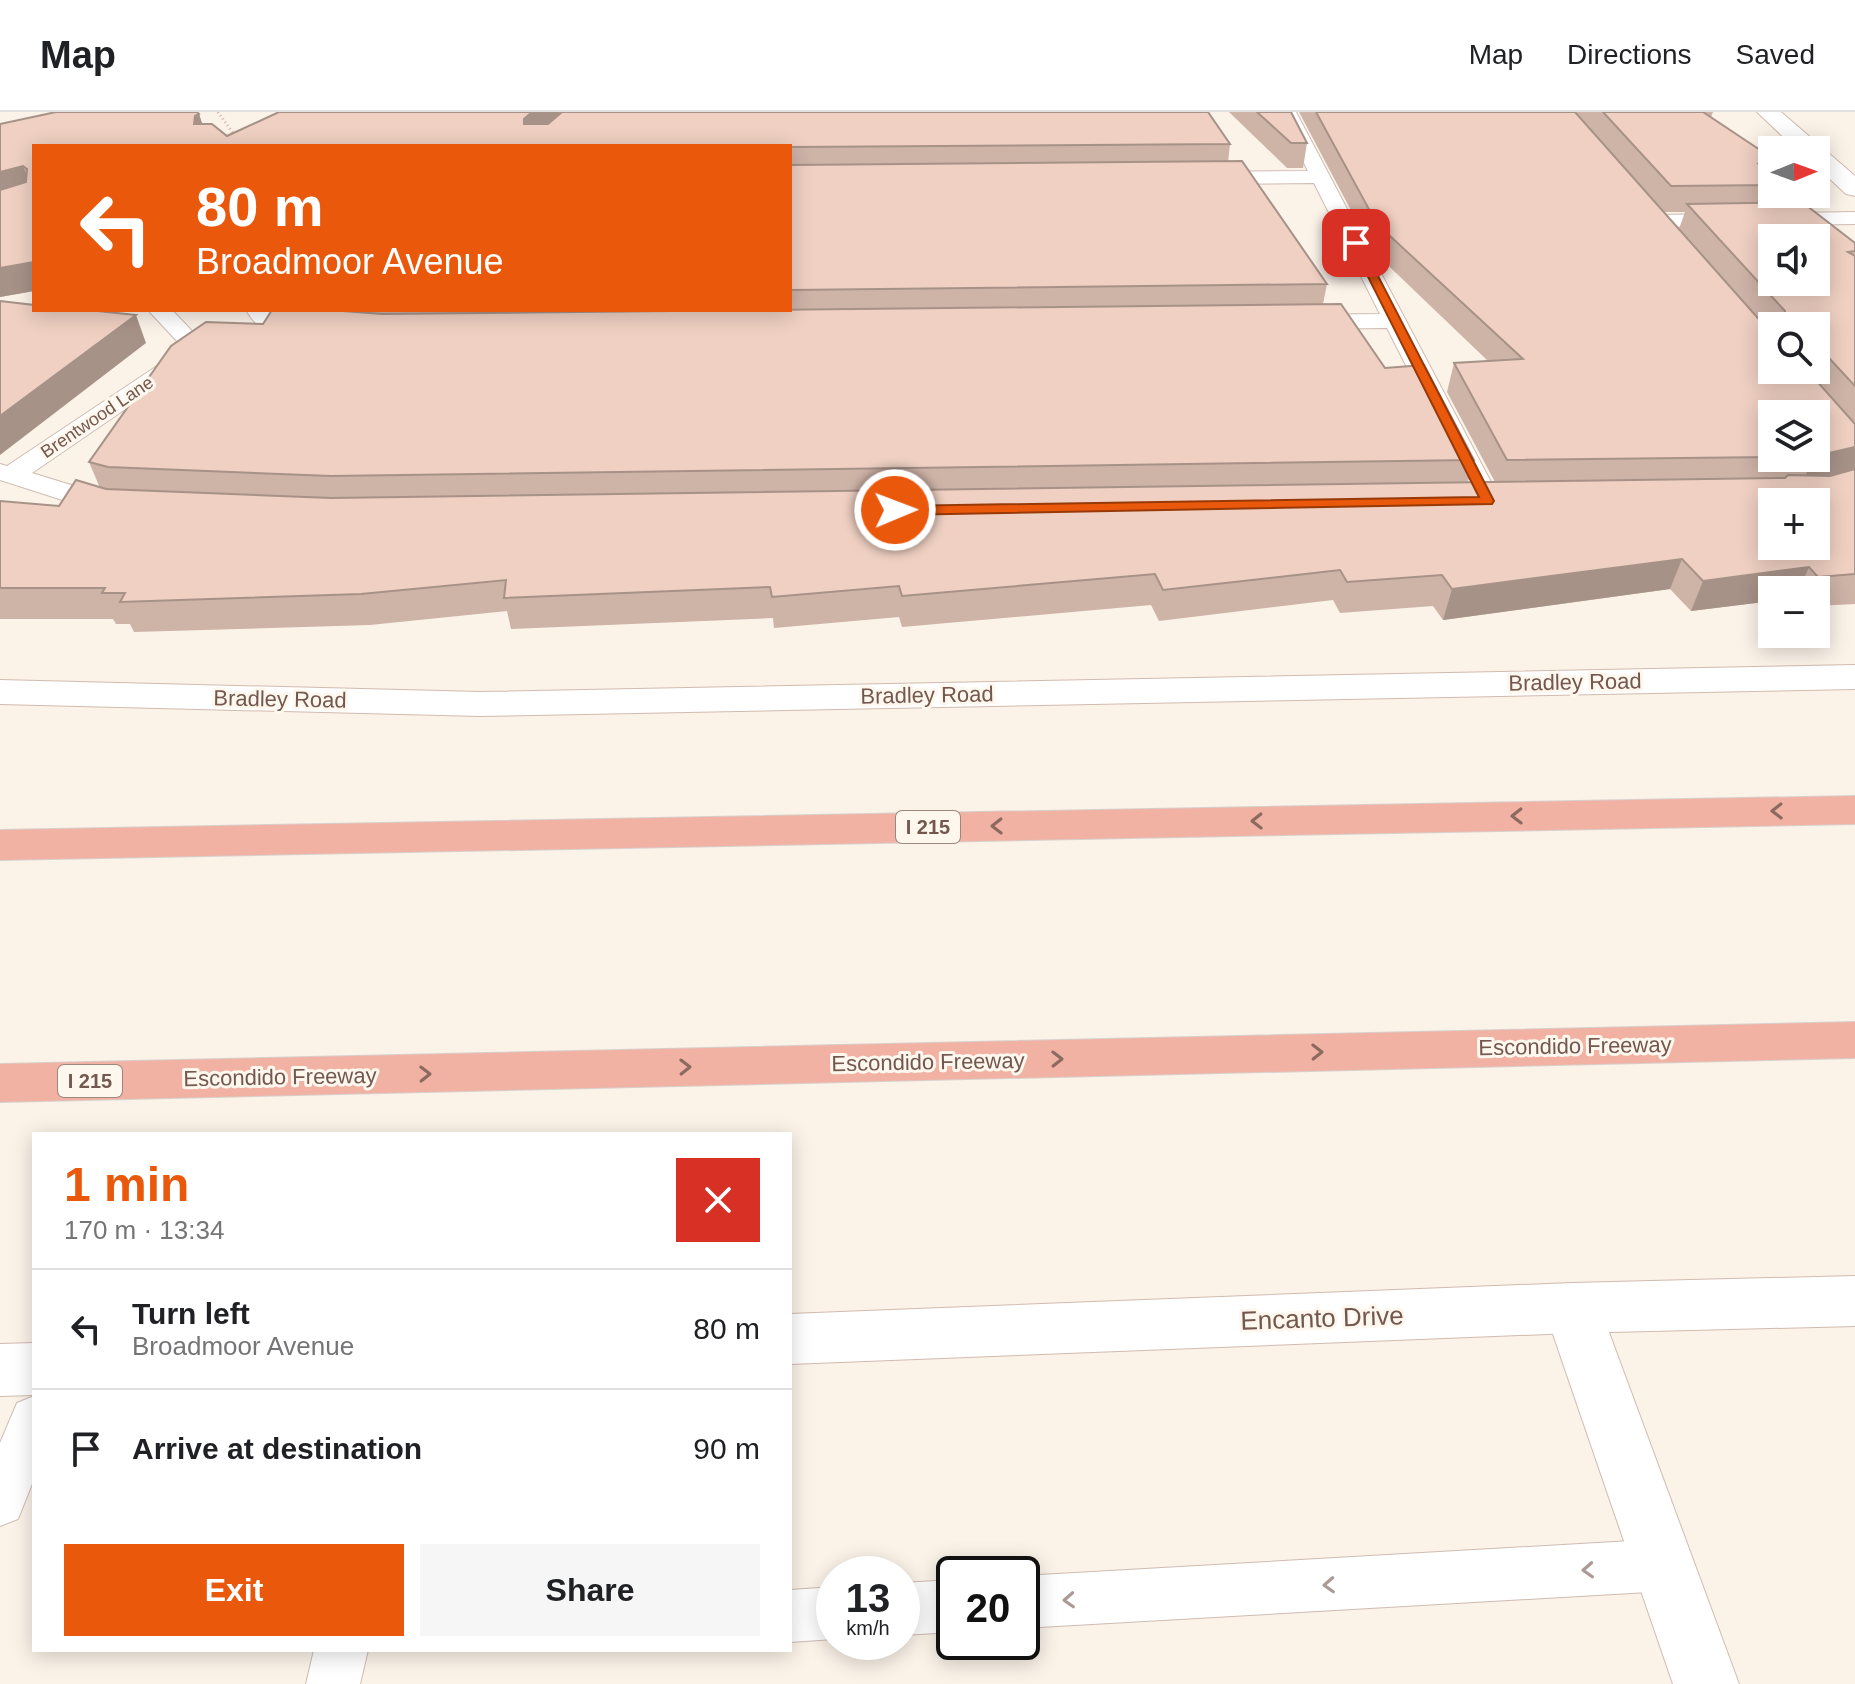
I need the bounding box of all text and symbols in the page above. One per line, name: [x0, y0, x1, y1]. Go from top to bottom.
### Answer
text: Map: [40, 34, 116, 76]
text: Map: [1469, 39, 1523, 70]
text: Directions: [1567, 39, 1692, 70]
text: Saved: [1736, 39, 1815, 70]
north arrow: [1758, 136, 1830, 208]
map controls: [1758, 136, 1830, 648]
text: 80 m: [196, 175, 324, 238]
icon: left: [64, 176, 168, 280]
pin: [1322, 209, 1390, 277]
icon: arrive: [1334, 221, 1378, 265]
button: sound: [1758, 224, 1830, 296]
text: Broadmoor Avenue: [196, 241, 504, 282]
button: search: [1758, 312, 1830, 384]
street label: Brentwood Lane: [37, 372, 157, 462]
button: layers: [1758, 400, 1830, 472]
position arrow: [853, 468, 937, 552]
button: +: [1758, 488, 1830, 560]
button: −: [1758, 576, 1830, 648]
street label: Bradley Road: [1508, 668, 1642, 696]
street label: Bradley Road: [860, 681, 994, 709]
street label: Bradley Road: [213, 685, 347, 713]
one-way arrow: [1770, 802, 1783, 820]
one-way arrow: [1510, 807, 1523, 825]
road number: I 215: [896, 811, 960, 843]
one-way arrow: [1250, 812, 1263, 830]
one-way arrow: [990, 817, 1003, 835]
street label: Escondido Freeway: [1478, 1032, 1672, 1060]
one-way arrow: [1311, 1044, 1324, 1061]
street label: Escondido Freeway: [831, 1048, 1025, 1076]
one-way arrow: [1051, 1050, 1064, 1067]
one-way arrow: [679, 1059, 692, 1076]
street label: Escondido Freeway: [183, 1063, 377, 1091]
road number: I 215: [58, 1065, 122, 1097]
one-way arrow: [419, 1065, 432, 1082]
text: 1 min: [64, 1158, 189, 1211]
button: close: [676, 1158, 760, 1242]
text: 170 m · 13:34: [64, 1215, 224, 1245]
text: Turn left: [132, 1297, 250, 1330]
street label: Encanto Drive: [1240, 1300, 1404, 1336]
icon: left: [64, 1307, 108, 1351]
text: 80 m: [693, 1312, 760, 1345]
text: Broadmoor Avenue: [132, 1331, 354, 1361]
icon: arrive: [64, 1427, 108, 1471]
text: Arrive at destination: [132, 1432, 422, 1465]
text: 90 m: [693, 1432, 760, 1465]
button: Exit: [64, 1544, 404, 1636]
button: Share: [420, 1544, 760, 1636]
speed limit sign: 20: [936, 1556, 1040, 1660]
one-way arrow: [1581, 1561, 1594, 1578]
text: 13: [846, 1576, 890, 1620]
one-way arrow: [1322, 1576, 1335, 1593]
one-way arrow: [1062, 1591, 1075, 1608]
text: km/h: [846, 1617, 890, 1639]

